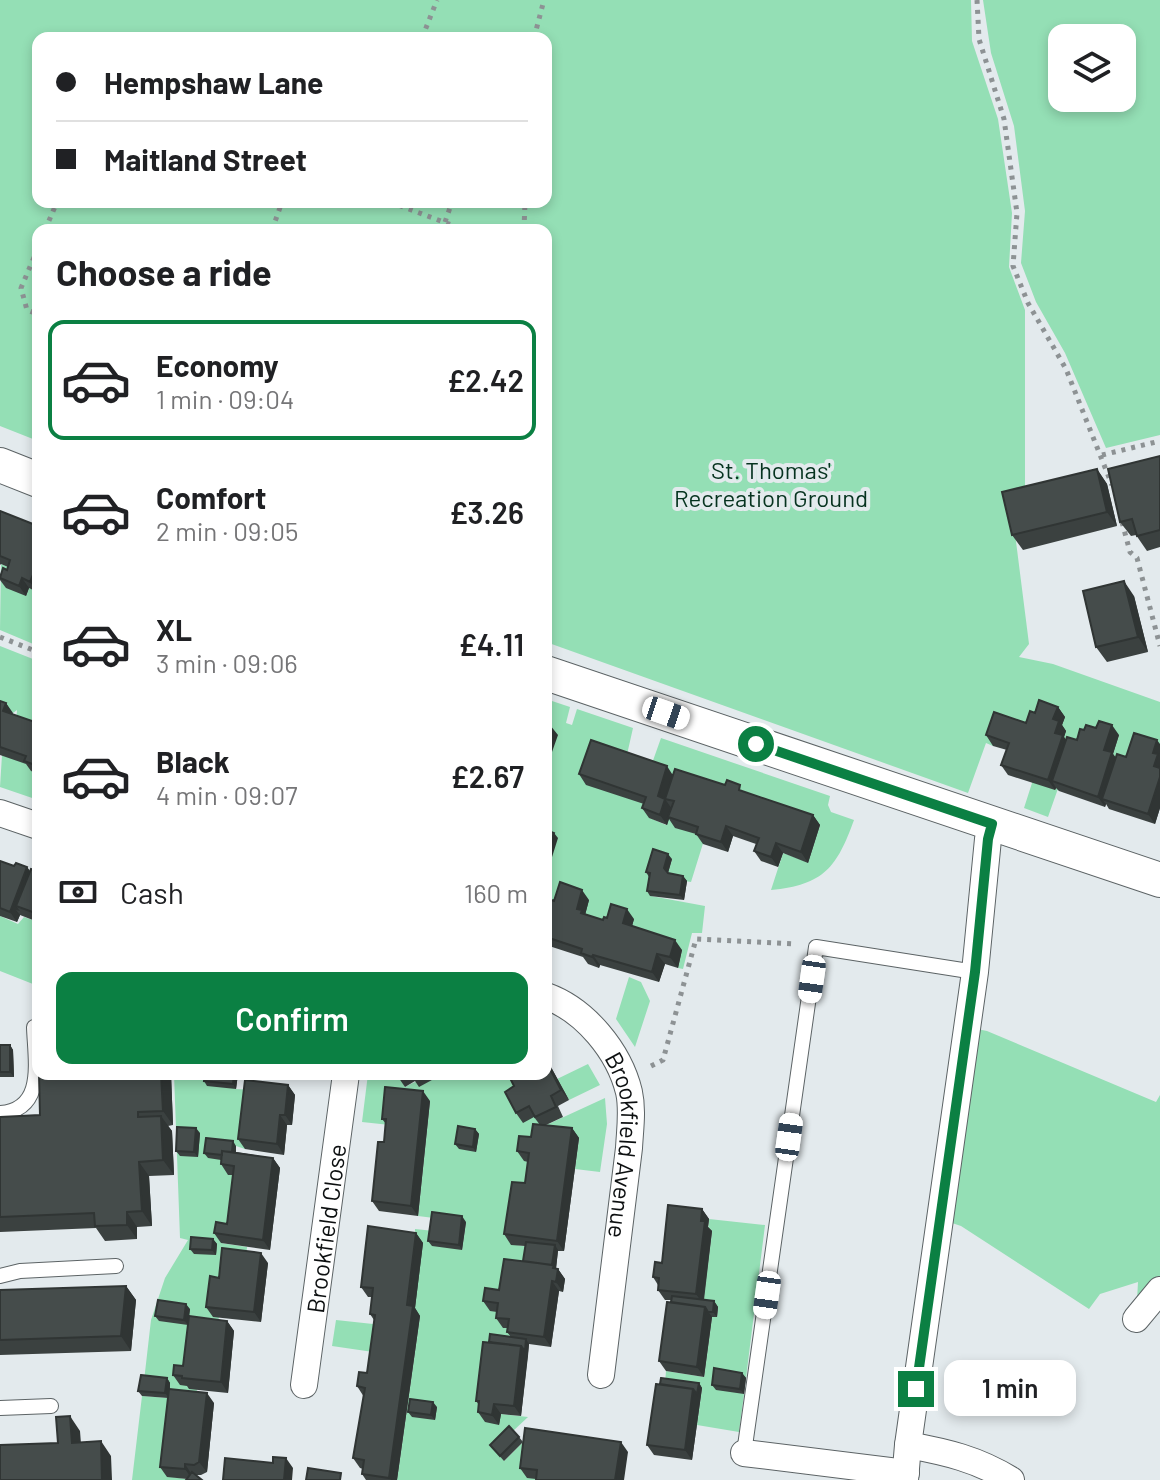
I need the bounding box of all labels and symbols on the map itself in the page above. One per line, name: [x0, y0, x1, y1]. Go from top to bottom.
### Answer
park label: St. Thomas' Recreation Ground: [674, 455, 868, 512]
car: [639, 694, 693, 732]
route start: [738, 726, 774, 762]
car: [797, 954, 827, 1004]
street label: Brookfield Avenue: [600, 1046, 646, 1240]
car: [774, 1112, 804, 1162]
street label: Brookfield Close: [299, 1142, 351, 1315]
car: [752, 1270, 782, 1320]
callout: 1 min: [944, 1361, 1076, 1417]
route end: [898, 1371, 934, 1407]

